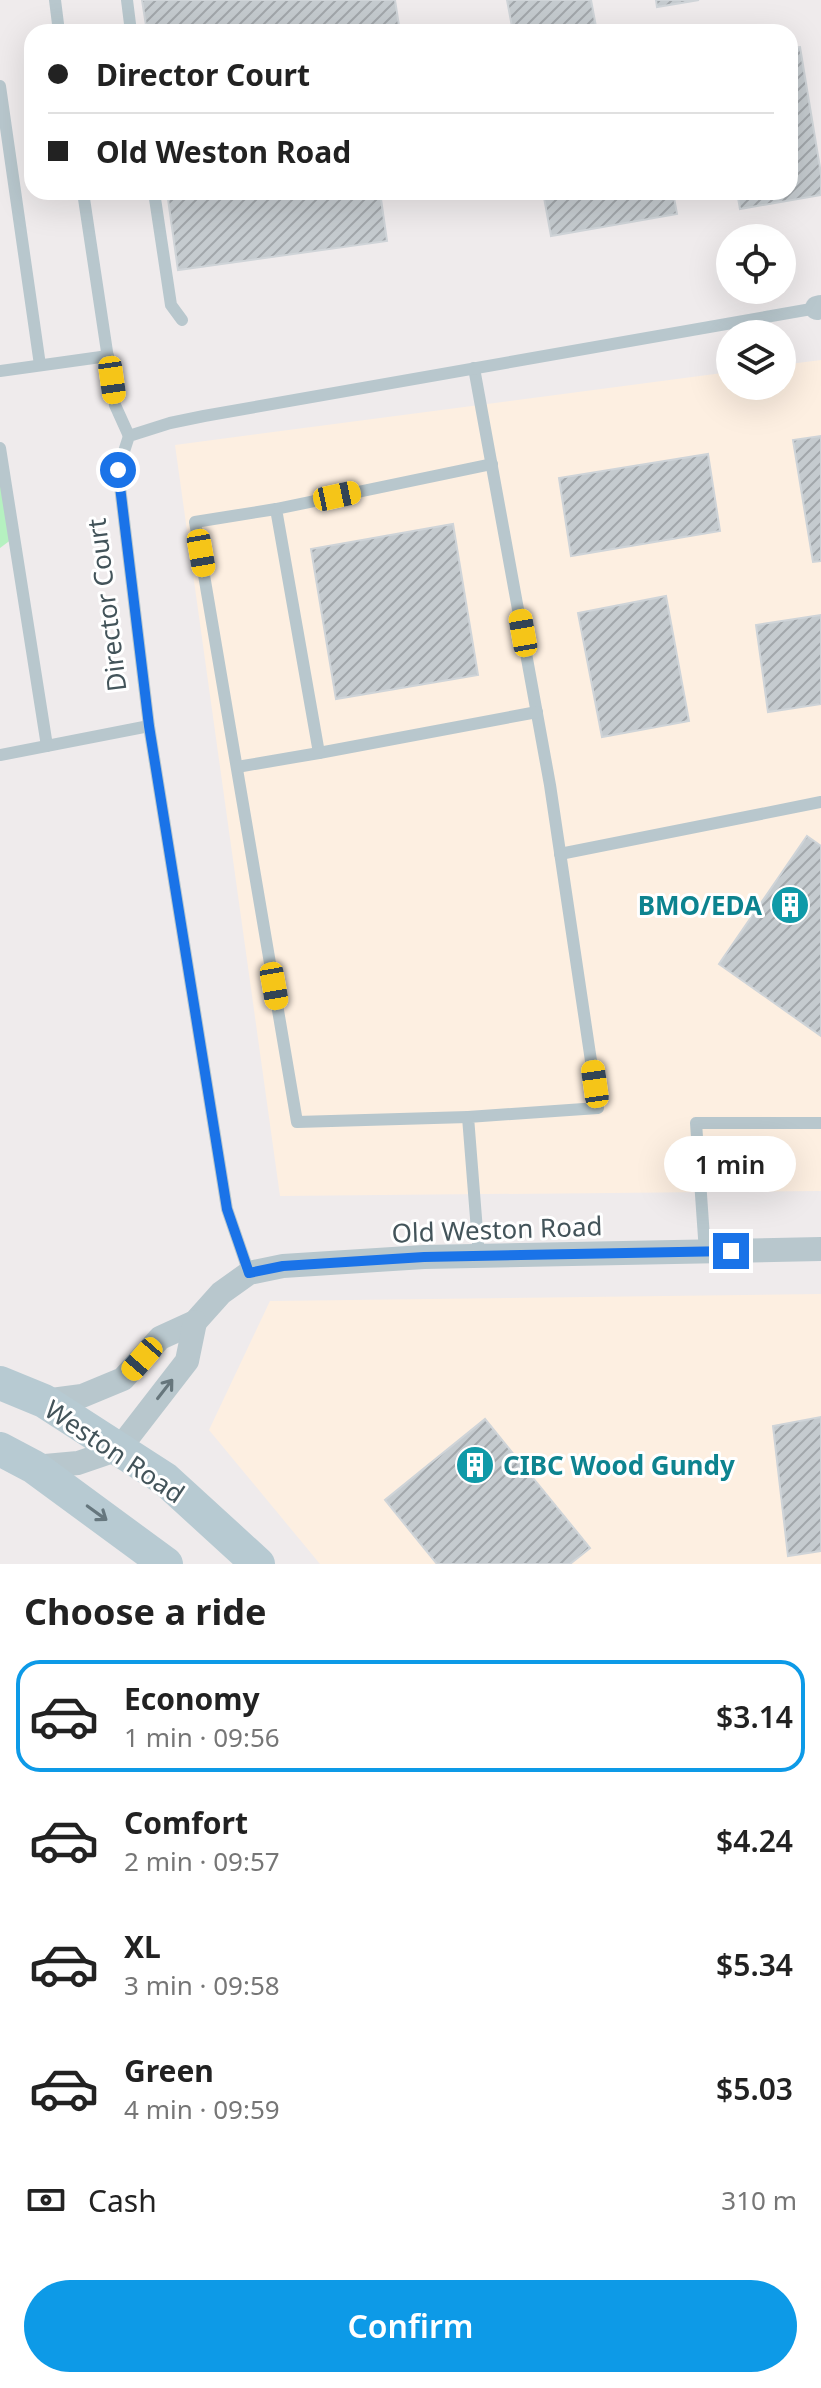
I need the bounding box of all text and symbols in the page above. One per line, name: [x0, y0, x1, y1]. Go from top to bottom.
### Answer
text: Director Court: [96, 54, 310, 95]
text: Old Weston Road: [96, 131, 351, 172]
map controls: [716, 224, 796, 400]
button: locate: [716, 224, 796, 304]
button: layers: [716, 320, 796, 400]
car: [97, 355, 127, 405]
route start: [100, 452, 136, 488]
car: [311, 479, 363, 513]
street label: Director Court: [78, 516, 134, 694]
car: [185, 527, 217, 579]
car: [507, 607, 539, 659]
building icon: BMO/EDA: [769, 884, 811, 926]
place label: BMO/EDA: [638, 887, 762, 923]
car: [258, 960, 290, 1012]
car: [580, 1059, 610, 1109]
callout: 1 min: [665, 1135, 797, 1191]
text: 1 min: [695, 1146, 765, 1182]
street label: Old Weston Road: [391, 1207, 603, 1251]
route end: [713, 1233, 749, 1269]
car: [117, 1333, 167, 1385]
one-way arrow: [157, 1379, 174, 1400]
street label: Weston Road: [38, 1391, 192, 1511]
building icon: CIBC Wood Gundy: [454, 1444, 496, 1486]
place label: CIBC Wood Gundy: [503, 1447, 735, 1483]
one-way arrow: [86, 1505, 108, 1522]
text: Choose a ride: [24, 1587, 266, 1636]
text: Economy: [124, 1678, 260, 1719]
icon: car: [28, 1680, 100, 1752]
text: $3.14: [716, 1696, 793, 1737]
text: 1 min · 09:56: [124, 1719, 280, 1755]
text: Comfort: [124, 1802, 248, 1843]
icon: car: [28, 1804, 100, 1876]
text: $4.24: [716, 1820, 793, 1861]
text: 2 min · 09:57: [124, 1843, 280, 1879]
text: XL: [124, 1926, 161, 1967]
icon: car: [28, 1928, 100, 2000]
text: $5.34: [716, 1944, 793, 1985]
text: 3 min · 09:58: [124, 1967, 280, 2003]
text: Green: [124, 2050, 214, 2091]
icon: car: [28, 2052, 100, 2124]
text: $5.03: [716, 2068, 793, 2109]
text: 4 min · 09:59: [124, 2091, 280, 2127]
icon: cash: [24, 2178, 68, 2222]
text: Cash: [88, 2180, 157, 2221]
text: 310 m: [721, 2182, 797, 2218]
button: Confirm: [24, 2280, 797, 2372]

